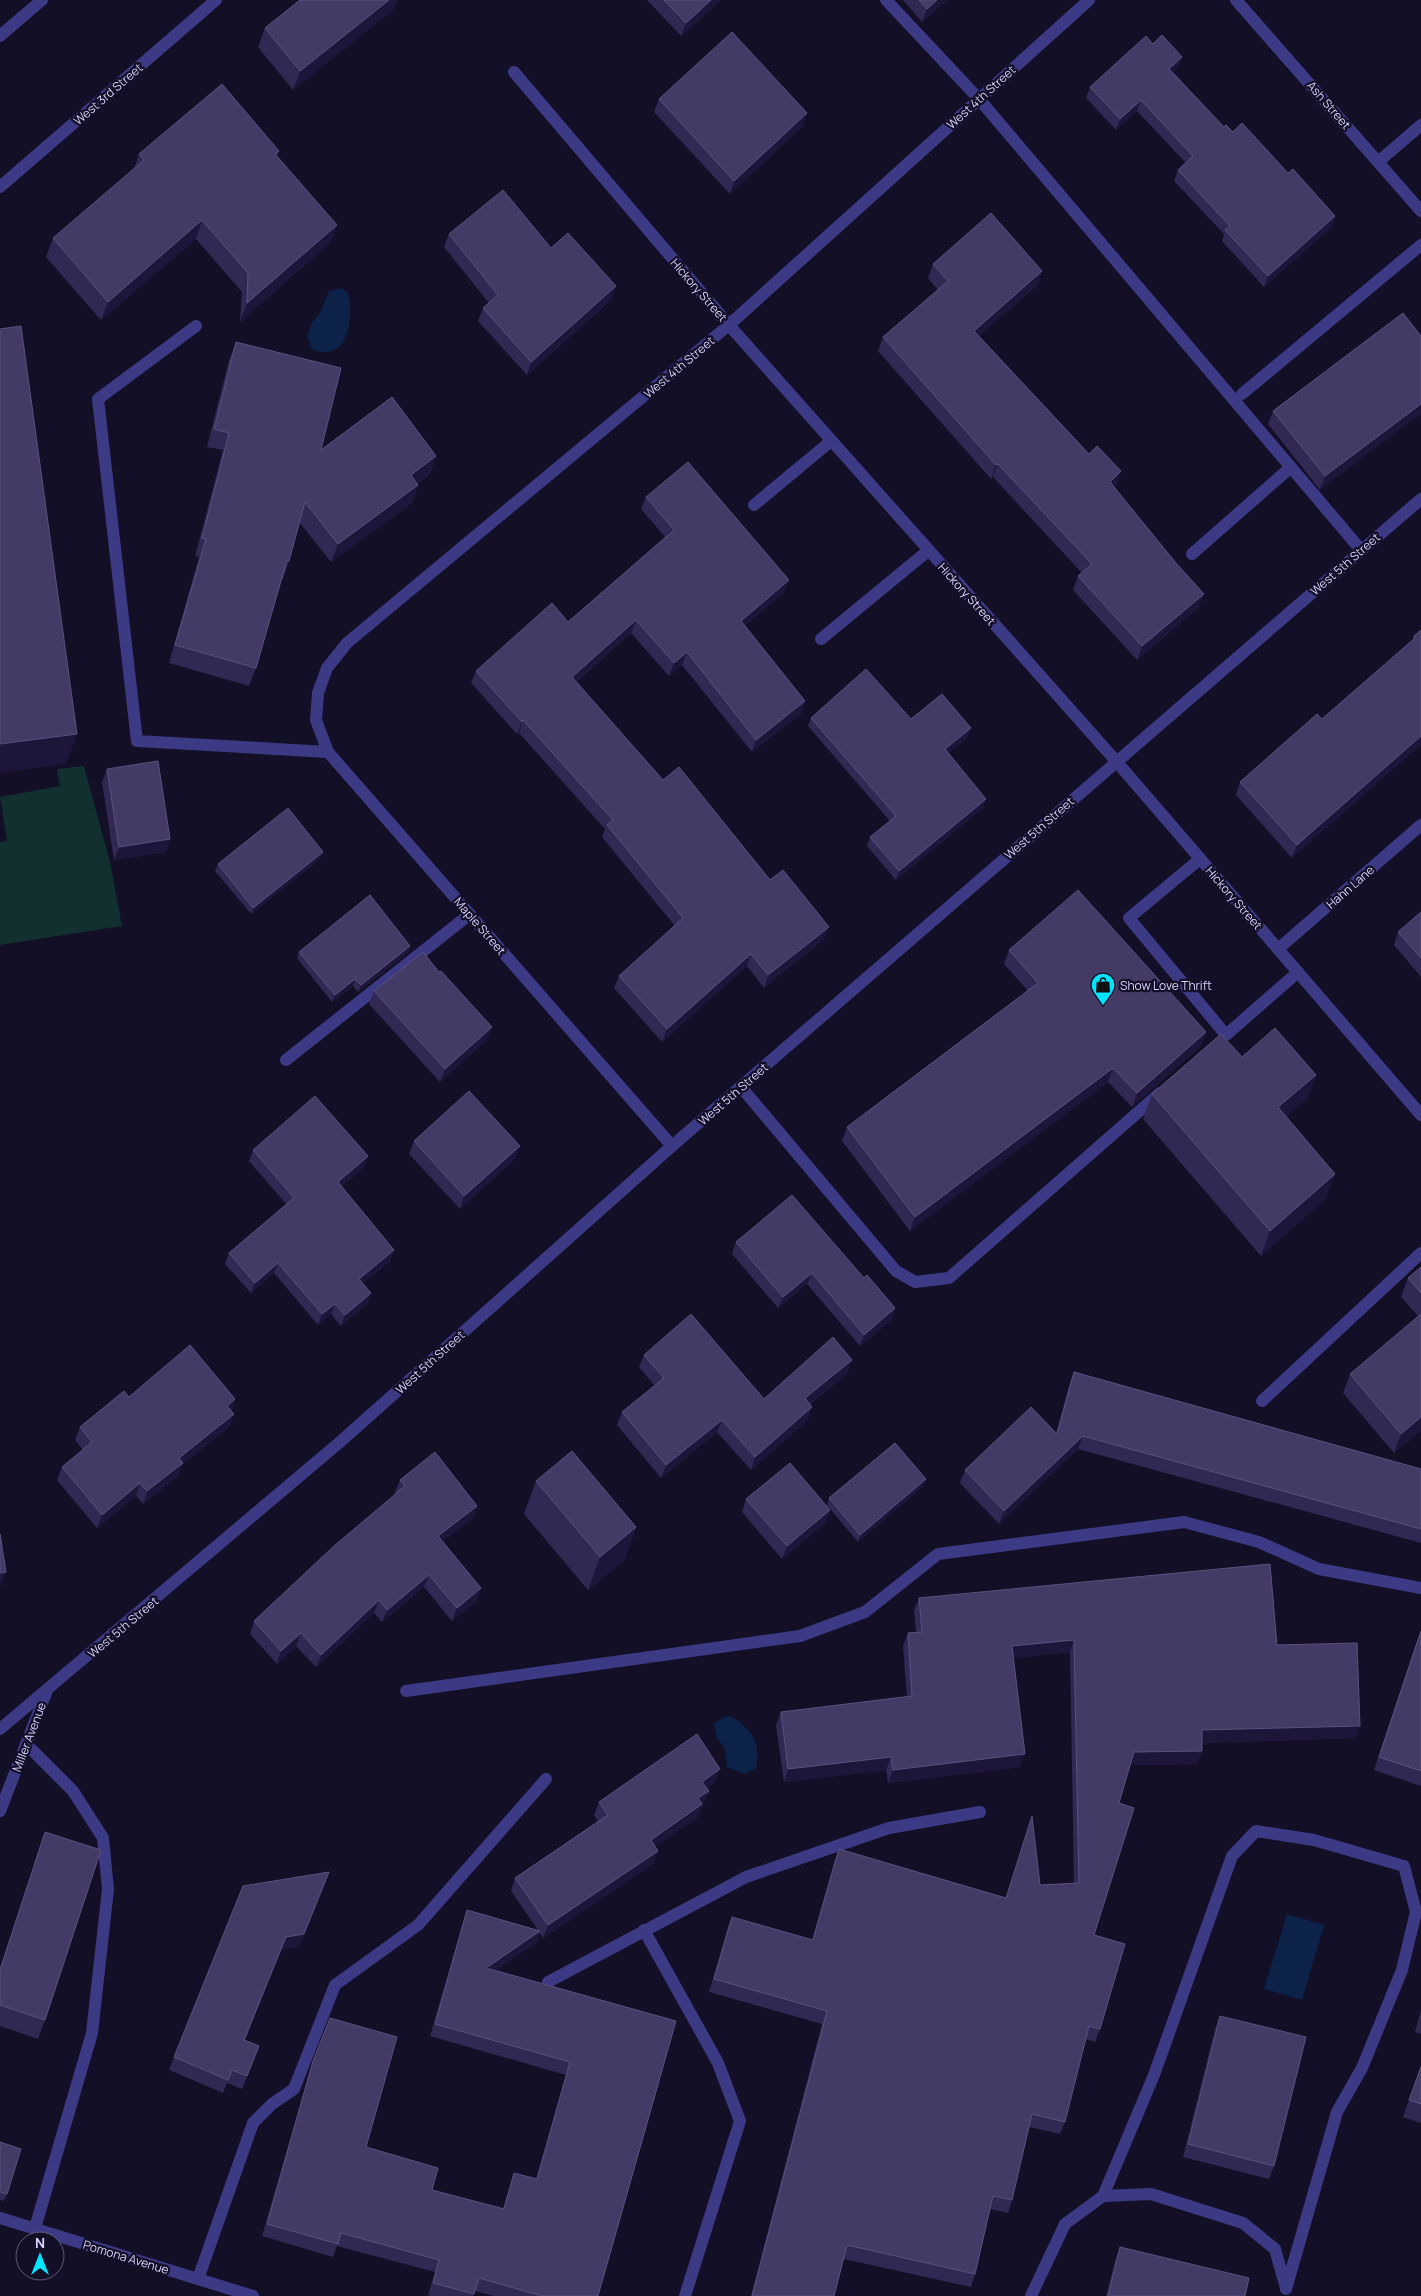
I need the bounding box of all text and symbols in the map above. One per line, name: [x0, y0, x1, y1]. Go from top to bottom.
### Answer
street label: West 3rd Street: [70, 59, 146, 129]
street label: West 4th Street: [943, 61, 1019, 133]
street label: Ash Street: [1303, 77, 1355, 133]
street label: Hickory Street: [667, 255, 731, 325]
street label: West 4th Street: [640, 332, 718, 402]
street label: West 5th Street: [1306, 529, 1384, 599]
street label: Hickory Street: [934, 559, 1000, 629]
street label: West 5th Street: [1000, 793, 1078, 863]
street label: Hahn Lane: [1322, 861, 1378, 913]
street label: Hickory Street: [1202, 863, 1266, 933]
street label: Maple Street: [450, 894, 510, 959]
shop icon: Show Love Thrift: [1090, 972, 1116, 1006]
place label: Show Love Thrift: [1120, 977, 1212, 994]
street label: West 5th Street: [694, 1059, 772, 1129]
street label: West 5th Street: [392, 1326, 468, 1398]
street label: West 5th Street: [84, 1592, 162, 1662]
street label: Miller Avenue: [8, 1700, 50, 1774]
north arrow: [15, 2231, 65, 2281]
text: N: [35, 2233, 45, 2252]
street label: Pomona Avenue: [81, 2236, 171, 2278]

